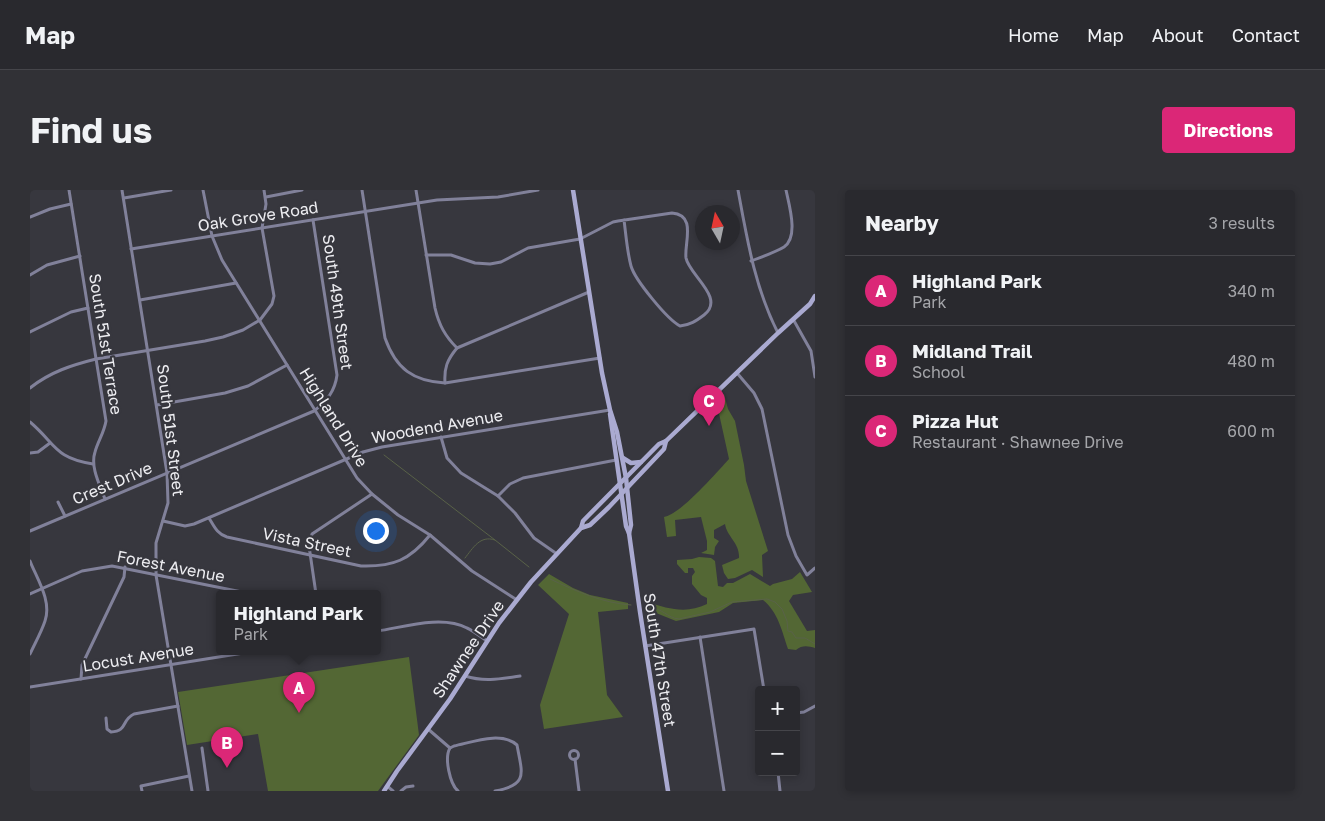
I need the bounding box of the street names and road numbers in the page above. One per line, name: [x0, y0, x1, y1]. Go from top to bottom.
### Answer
street label: Oak Grove Road: [196, 197, 320, 235]
street label: South 49th Street: [319, 233, 357, 371]
street label: South 51st Terrace: [85, 272, 127, 416]
street label: South 51st Street: [153, 363, 189, 497]
street label: Highland Drive: [295, 364, 373, 470]
street label: Woodend Avenue: [370, 405, 504, 447]
street label: Crest Drive: [69, 457, 155, 509]
street label: Vista Street: [261, 523, 353, 561]
street label: Forest Avenue: [115, 546, 227, 586]
street label: South 47th Street: [640, 591, 680, 729]
street label: Shawnee Drive: [428, 596, 508, 702]
street label: Locust Avenue: [81, 638, 195, 676]

